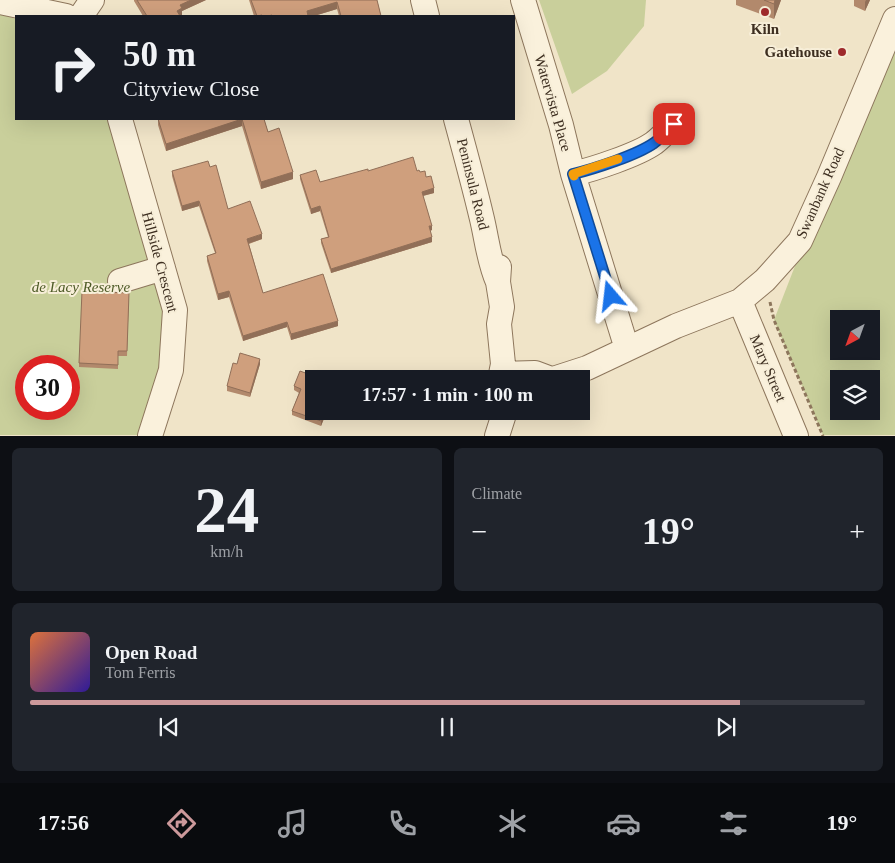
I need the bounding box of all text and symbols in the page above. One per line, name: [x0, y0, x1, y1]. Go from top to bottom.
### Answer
marker: Kiln: [759, 6, 771, 18]
place label: Kiln: [751, 21, 780, 37]
icon: right: [40, 35, 105, 100]
text: 50 m: [123, 35, 196, 74]
place label: Gatehouse: [765, 44, 832, 60]
marker: Gatehouse: [836, 46, 848, 58]
street label: Watervista Place: [532, 53, 575, 154]
text: Cityview Close: [123, 76, 259, 101]
pin: [653, 103, 695, 145]
icon: arrive: [660, 110, 688, 138]
street label: Peninsula Road: [454, 137, 492, 232]
street label: Swanbank Road: [793, 145, 847, 241]
street label: Hillside Crescent: [139, 210, 181, 315]
position arrow: [584, 269, 636, 321]
park label: de Lacy Reserve: [32, 279, 130, 295]
north arrow: [830, 310, 880, 360]
map controls: [830, 310, 880, 420]
street label: Mary Street: [747, 332, 790, 405]
speed limit sign: 30: [15, 355, 80, 420]
button: layers: [830, 370, 880, 420]
text: 17:57 · 1 min · 100 m: [362, 384, 533, 405]
text: 24: [194, 474, 259, 546]
text: Climate: [472, 485, 522, 502]
text: 19°: [642, 510, 695, 552]
text: −: [472, 516, 487, 547]
text: +: [849, 516, 865, 547]
text: km/h: [210, 543, 243, 560]
text: Open Road: [105, 642, 197, 663]
text: Tom Ferris: [105, 664, 175, 681]
icon: previous: [155, 713, 183, 741]
icon: pause: [433, 713, 461, 741]
icon: next: [712, 713, 740, 741]
icon: directions: [164, 806, 199, 841]
icon: music: [275, 806, 310, 841]
icon: phone: [385, 806, 420, 841]
icon: climate: [495, 806, 530, 841]
icon: car: [606, 806, 641, 841]
icon: filters: [716, 806, 751, 841]
text: 17:56: [38, 810, 89, 835]
text: 19°: [826, 810, 857, 835]

